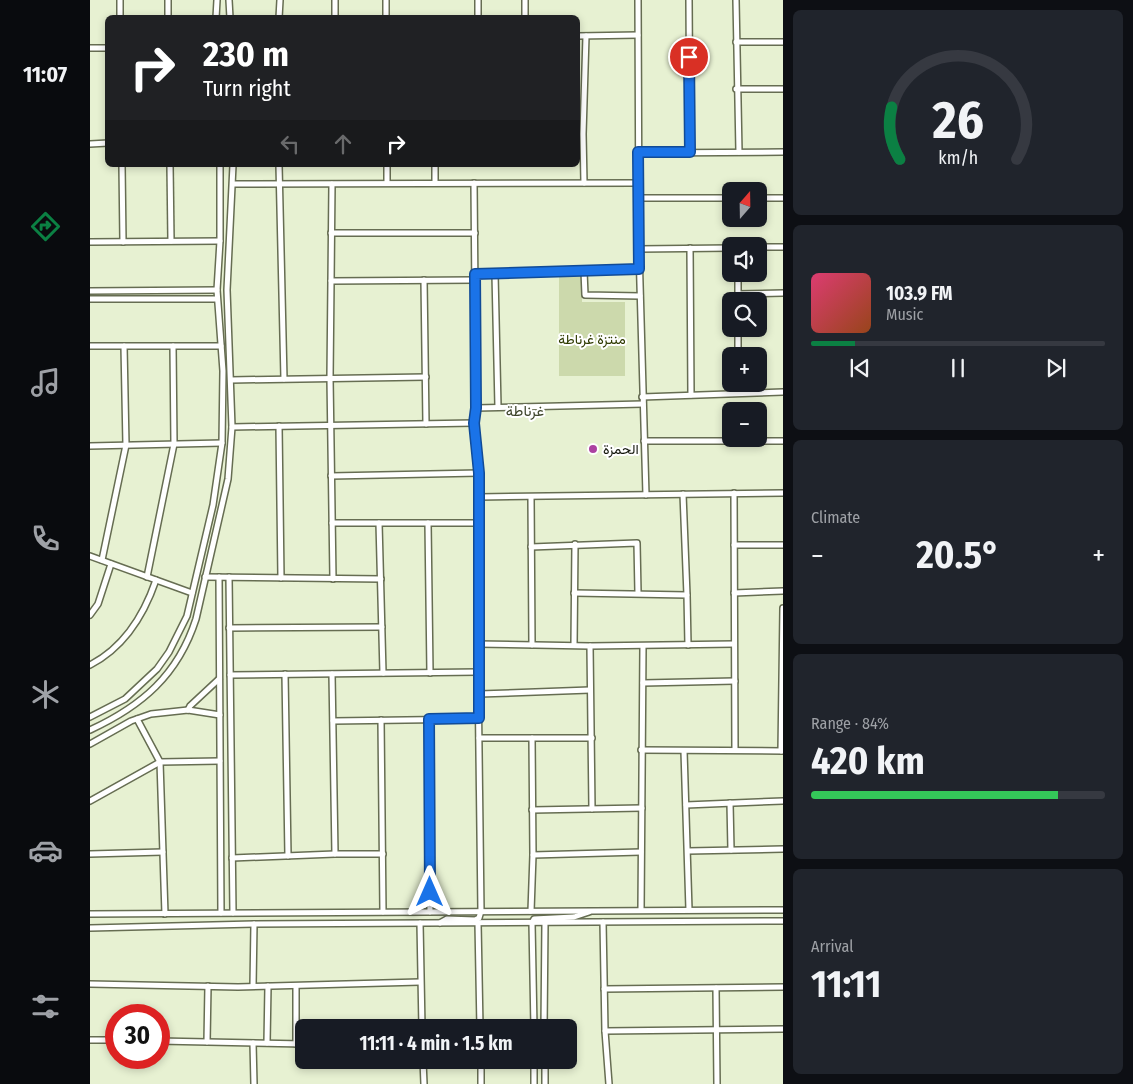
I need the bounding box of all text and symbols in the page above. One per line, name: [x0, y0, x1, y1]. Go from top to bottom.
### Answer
text: 230 m: [203, 33, 289, 75]
icon: right: [120, 35, 185, 100]
pin: [668, 36, 710, 78]
icon: arrive: [675, 43, 703, 71]
text: 11:07: [23, 61, 67, 88]
text: Turn right: [203, 75, 291, 102]
text: 26: [931, 89, 984, 152]
icon: left: [276, 130, 304, 158]
icon: ahead: [329, 130, 357, 158]
icon: right: [382, 130, 410, 158]
text: km/h: [938, 147, 978, 169]
north arrow: [722, 182, 768, 228]
map controls: [722, 182, 767, 447]
icon: directions: [28, 209, 63, 244]
button: sound: [722, 237, 767, 282]
text: 103.9 FM: [886, 282, 952, 305]
button: search: [722, 292, 767, 337]
text: Music: [886, 305, 923, 324]
park label: منتزة غرناطة: [558, 331, 626, 348]
button: +: [722, 347, 767, 392]
icon: previous: [846, 354, 874, 382]
icon: pause: [944, 354, 972, 382]
icon: next: [1042, 354, 1070, 382]
icon: music: [28, 365, 63, 400]
district label: غرناطة: [506, 402, 544, 420]
button: −: [722, 402, 767, 447]
place label: الحمزة: [603, 441, 639, 458]
marker: الحمزة: [587, 443, 599, 455]
text: Climate: [811, 508, 860, 527]
icon: phone: [28, 521, 63, 556]
text: 20.5°: [916, 532, 1000, 578]
text: −: [811, 539, 824, 572]
text: +: [1092, 539, 1105, 572]
icon: climate: [28, 677, 63, 712]
text: Range · 84%: [811, 714, 889, 733]
text: 420 km: [811, 738, 925, 784]
icon: car: [28, 833, 63, 868]
position arrow: [403, 865, 455, 917]
text: Arrival: [811, 937, 853, 956]
text: 11:11: [811, 961, 881, 1007]
icon: filters: [28, 989, 63, 1024]
speed limit sign: 30: [105, 1004, 170, 1069]
text: 11:11 · 4 min · 1.5 km: [360, 1032, 512, 1055]

